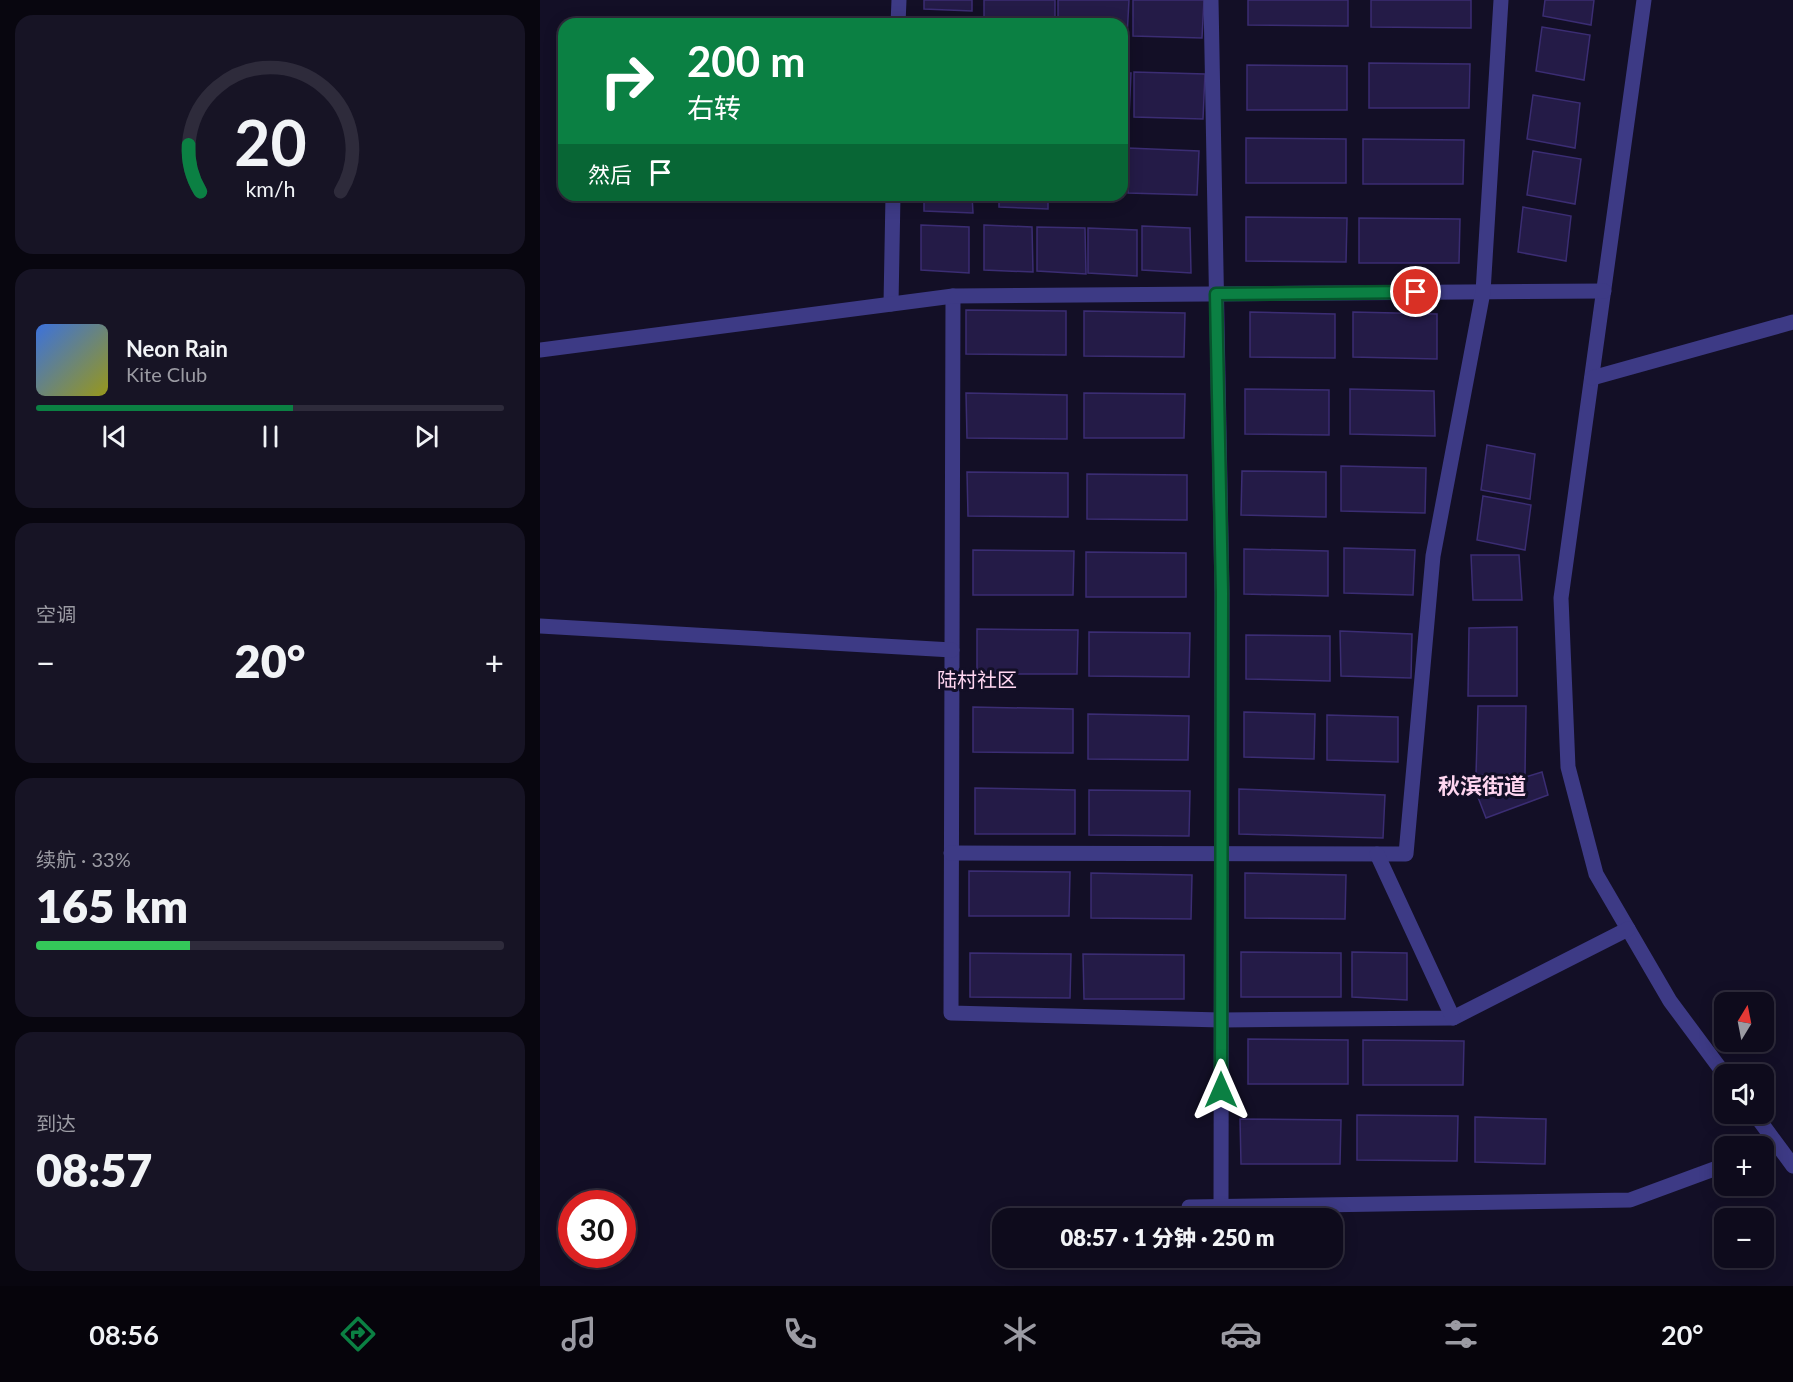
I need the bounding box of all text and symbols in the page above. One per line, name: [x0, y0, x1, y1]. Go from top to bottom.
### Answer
text: 200 m: [687, 36, 805, 86]
icon: right: [588, 42, 666, 120]
text: 右转: [687, 91, 741, 124]
text: 20: [234, 104, 306, 179]
icon: arrive: [644, 156, 677, 189]
text: 然后: [588, 161, 632, 188]
text: km/h: [245, 176, 295, 202]
pin: [1390, 266, 1441, 317]
icon: arrive: [1399, 275, 1432, 308]
text: Neon Rain: [126, 335, 228, 362]
text: Kite Club: [126, 362, 207, 386]
icon: previous: [98, 420, 131, 453]
icon: pause: [254, 420, 287, 453]
icon: next: [410, 420, 443, 453]
text: 空调: [36, 602, 76, 626]
text: 20°: [235, 634, 305, 688]
text: −: [36, 642, 55, 682]
text: +: [485, 642, 504, 682]
district label: 陆村社区: [937, 667, 1017, 691]
district label: 秋滨街道: [1438, 772, 1526, 799]
text: 续航 · 33%: [36, 847, 131, 871]
text: 165 km: [36, 879, 188, 933]
north arrow: [1714, 992, 1774, 1052]
map controls: [1714, 992, 1774, 1268]
position arrow: [1189, 1058, 1253, 1122]
button: sound: [1714, 1064, 1774, 1124]
text: 到达: [36, 1111, 76, 1135]
button: +: [1714, 1136, 1774, 1196]
text: 08:57: [36, 1143, 152, 1197]
speed limit sign: 30: [558, 1190, 636, 1268]
button: −: [1714, 1208, 1774, 1268]
text: 08:57 · 1 分钟 · 250 m: [1061, 1224, 1274, 1251]
icon: directions: [337, 1313, 379, 1355]
icon: music: [558, 1313, 600, 1355]
icon: phone: [779, 1313, 821, 1355]
icon: climate: [999, 1313, 1041, 1355]
icon: car: [1220, 1313, 1262, 1355]
icon: filters: [1440, 1313, 1482, 1355]
text: 08:56: [89, 1318, 159, 1351]
text: 20°: [1661, 1318, 1704, 1351]

